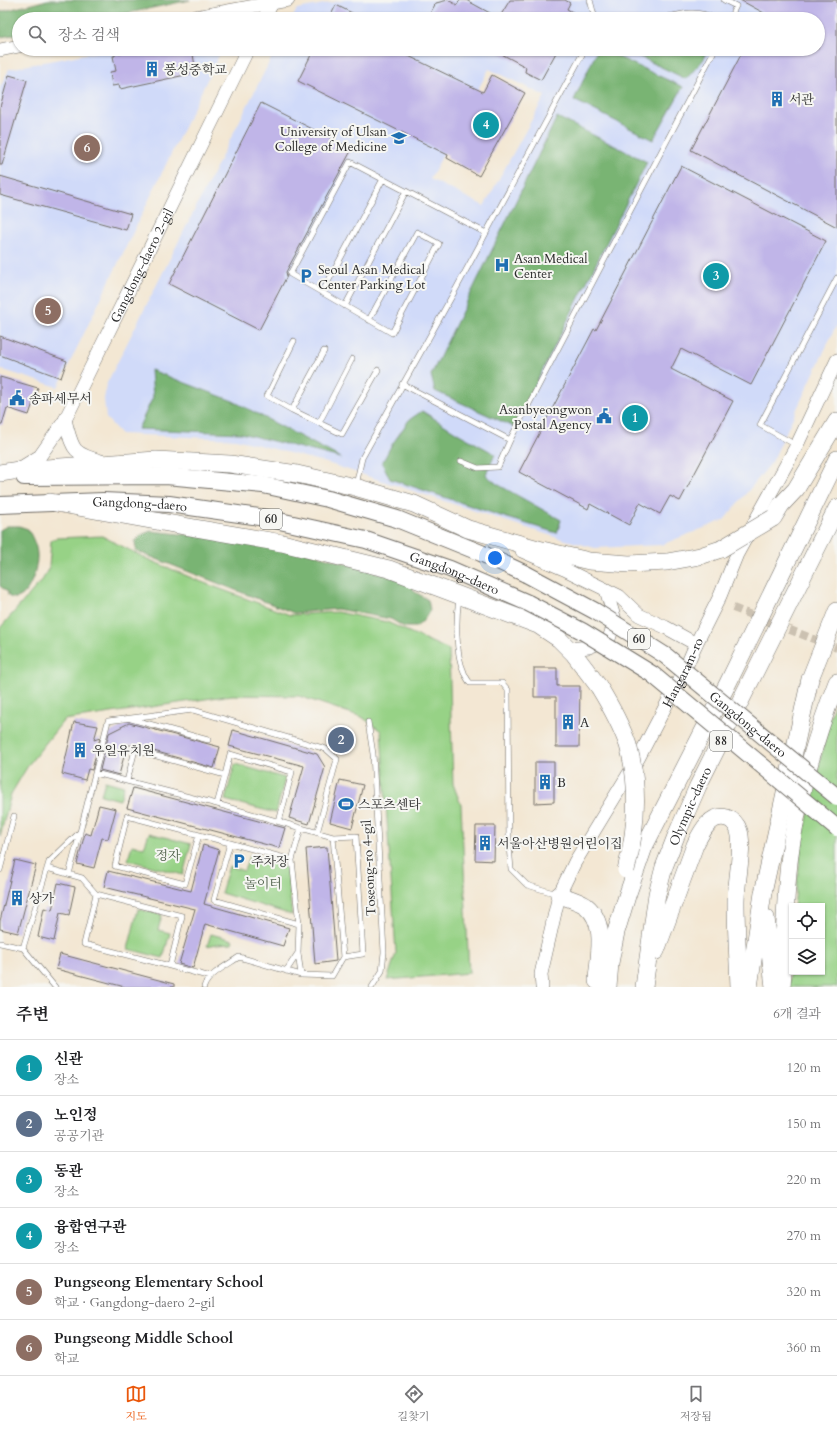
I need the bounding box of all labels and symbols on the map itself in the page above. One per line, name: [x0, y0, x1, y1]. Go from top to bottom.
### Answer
building icon: 풍성중학교: [143, 60, 161, 78]
place label: 풍성중학교: [164, 61, 227, 79]
building icon: 서관: [768, 90, 786, 108]
place label: 서관: [789, 91, 815, 109]
pin: 4: [473, 110, 499, 140]
place label: University of Ulsan College of Medicine: [275, 123, 388, 156]
school or university icon: University of Ulsan College of Medicine: [390, 129, 408, 147]
pin: 6: [74, 133, 100, 163]
street label: Gangdong-daero 2-gil: [106, 205, 178, 326]
place label: Asan Medical Center: [514, 250, 588, 283]
hospital icon: Asan Medical Center: [493, 256, 511, 274]
place label: Seoul Asan Medical Center Parking Lot: [318, 261, 426, 294]
pin: 3: [703, 261, 729, 291]
parking icon: Seoul Asan Medical Center Parking Lot: [297, 267, 315, 285]
pin: 5: [35, 296, 61, 326]
public building icon: 송파세무서: [8, 389, 26, 407]
place label: 송파세무서: [29, 390, 92, 408]
place label: Asanbyeongwon Postal Agency: [499, 401, 593, 434]
pin: 1: [622, 403, 648, 433]
public building icon: Asanbyeongwon Postal Agency: [595, 407, 613, 425]
street label: Gangdong-daero: [92, 493, 188, 517]
road number: 60: [260, 509, 282, 529]
street label: Gangdong-daero: [407, 548, 502, 599]
your location: [485, 548, 505, 568]
road number: 60: [628, 629, 650, 649]
street label: Hangaram-ro: [658, 635, 708, 711]
street label: Gangdong-daero: [705, 687, 790, 762]
building icon: A: [559, 713, 577, 731]
place label: A: [580, 714, 590, 732]
pin: 2: [328, 725, 354, 755]
road number: 88: [710, 731, 732, 751]
building icon: 우일유치원: [71, 741, 89, 759]
place label: 우일유치원: [92, 742, 155, 760]
street label: Olympic-daero: [665, 764, 716, 848]
building icon: B: [536, 773, 554, 791]
place label: B: [557, 774, 566, 792]
sports icon: 스포츠센타: [337, 795, 355, 813]
place label: 스포츠센타: [358, 796, 421, 814]
street label: Toseong-ro 4-gil: [357, 819, 381, 916]
building icon: 서울아산병원어린이집: [476, 834, 494, 852]
place label: 서울아산병원어린이집: [497, 835, 623, 853]
park label: 정자: [155, 847, 181, 865]
parking icon: 주차장: [230, 852, 248, 870]
place label: 주차장: [251, 853, 289, 871]
park label: 놀이터: [244, 875, 282, 893]
building icon: 상가: [8, 889, 26, 907]
place label: 상가: [29, 890, 55, 908]

